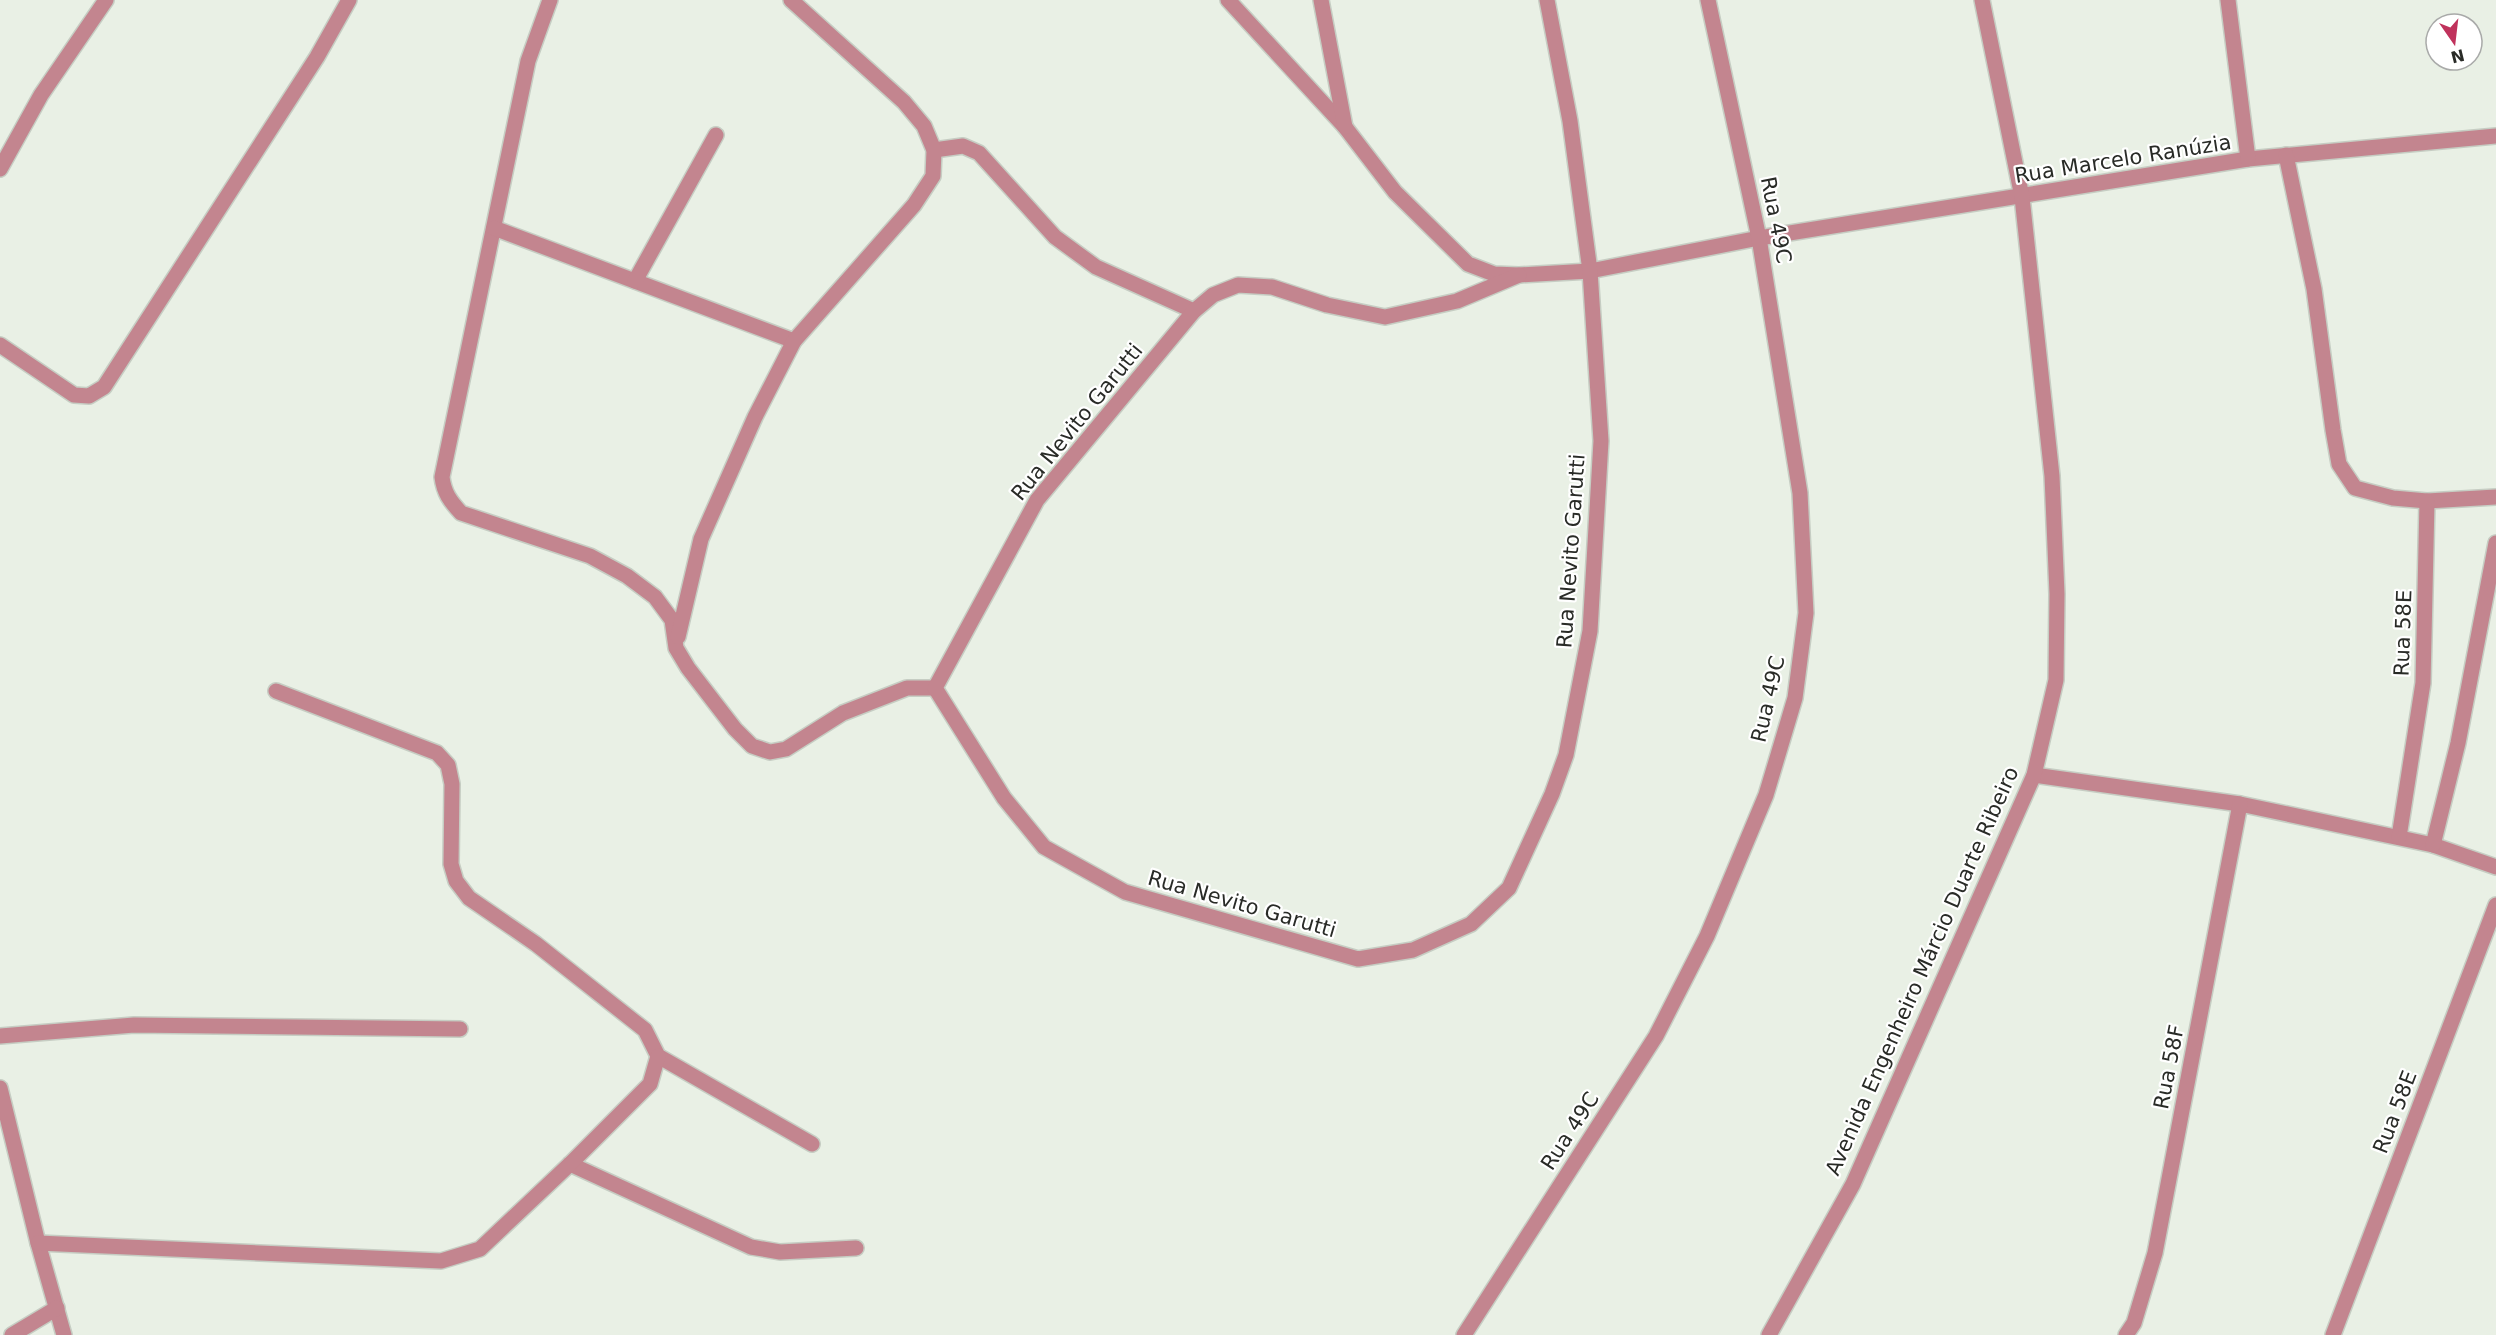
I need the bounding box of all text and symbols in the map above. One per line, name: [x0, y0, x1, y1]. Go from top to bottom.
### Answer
north arrow: [2424, 12, 2484, 72]
text: N: [2449, 45, 2466, 67]
street label: Rua Marcelo Ranúzia: [2013, 130, 2233, 188]
street label: Rua 49C: [1756, 175, 1796, 265]
street label: Rua Nevito Garutti: [1006, 339, 1148, 505]
street label: Rua Nevito Garutti: [1552, 453, 1590, 649]
street label: Rua 58E: [2389, 589, 2417, 677]
street label: Rua 49C: [1746, 653, 1790, 745]
street label: Avenida Engenheiro Márcio Duarte Ribeiro: [1821, 763, 2023, 1179]
street label: Rua Nevito Garutti: [1145, 866, 1339, 942]
street label: Rua 58F: [2149, 1023, 2189, 1111]
street label: Rua 58E: [2368, 1067, 2422, 1157]
street label: Rua 49C: [1536, 1088, 1604, 1174]

